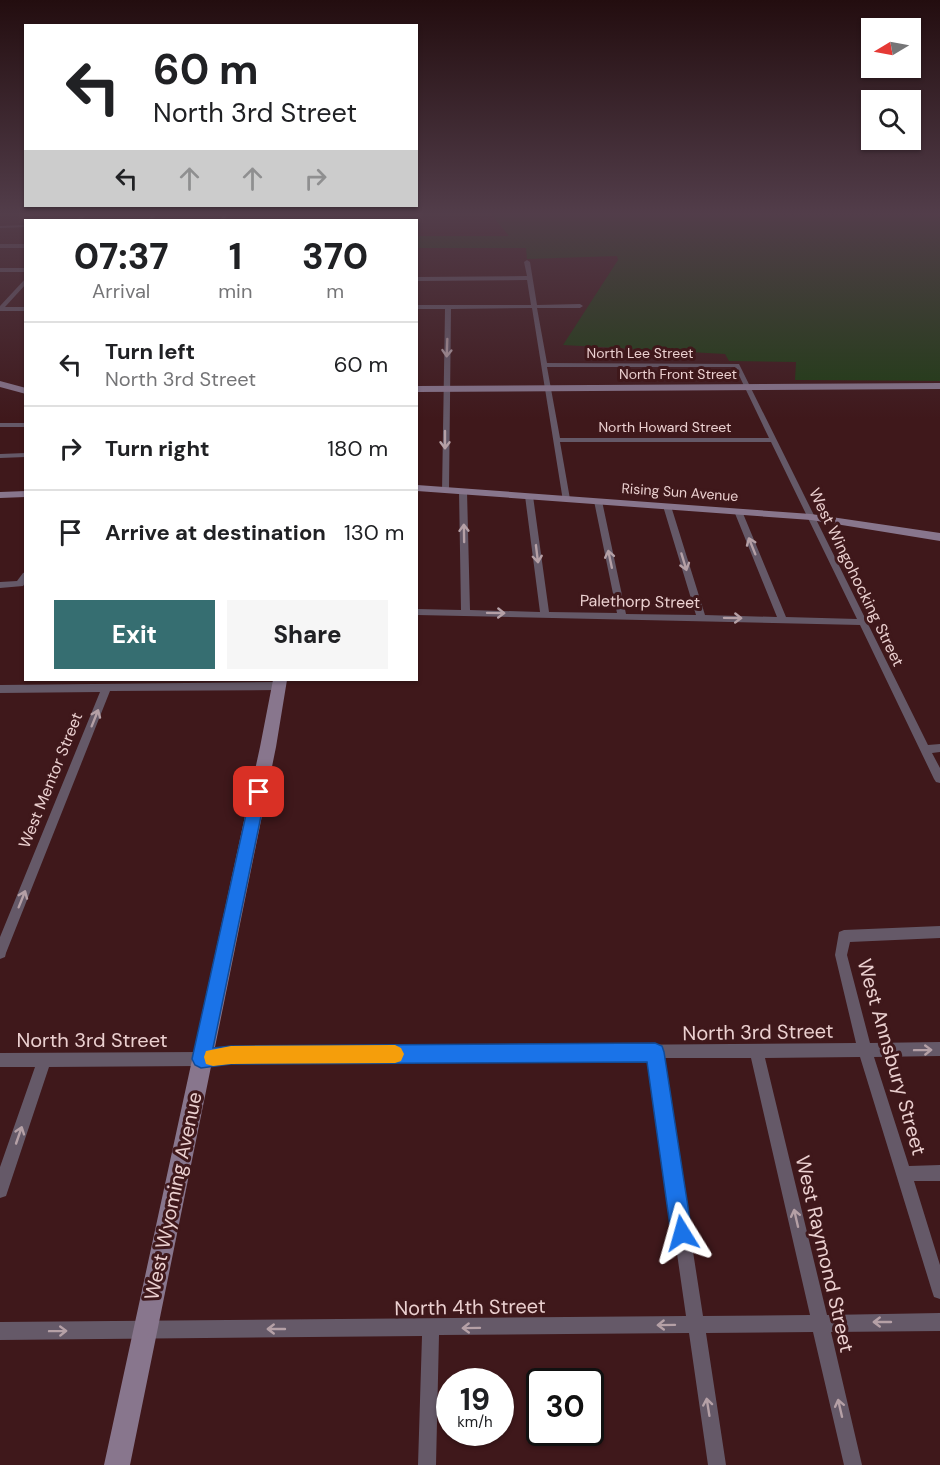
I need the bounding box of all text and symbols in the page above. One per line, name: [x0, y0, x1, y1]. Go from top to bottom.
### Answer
north arrow: [861, 18, 921, 78]
map controls: [861, 18, 921, 150]
text: 60 m: [153, 42, 259, 97]
icon: left: [54, 48, 132, 126]
button: search: [861, 90, 921, 150]
text: North 3rd Street: [153, 95, 357, 130]
icon: left: [110, 162, 143, 195]
icon: ahead: [173, 162, 206, 195]
icon: ahead: [236, 162, 269, 195]
icon: right: [299, 162, 332, 195]
text: 07:37: [74, 233, 169, 280]
text: 1: [229, 233, 242, 280]
text: 370: [302, 233, 368, 280]
text: Arrival: [92, 278, 150, 304]
text: min: [218, 278, 252, 304]
text: m: [326, 278, 344, 304]
text: Turn left: [105, 337, 195, 366]
one-way arrow: [441, 337, 453, 357]
street label: North Lee Street: [587, 344, 693, 362]
icon: left: [54, 348, 87, 381]
text: 60 m: [334, 350, 388, 379]
street label: North Front Street: [619, 365, 737, 383]
text: North 3rd Street: [105, 366, 256, 392]
street label: North Howard Street: [598, 418, 732, 436]
one-way arrow: [439, 429, 451, 449]
icon: right: [54, 432, 87, 465]
text: Turn right: [105, 434, 210, 463]
text: 180 m: [327, 434, 388, 463]
street label: Rising Sun Avenue: [621, 479, 739, 505]
street label: West Wingohocking Street: [804, 485, 909, 670]
icon: arrive: [54, 516, 87, 549]
text: Arrive at destination: [105, 518, 326, 547]
text: 130 m: [344, 518, 404, 547]
one-way arrow: [458, 524, 470, 544]
one-way arrow: [746, 537, 757, 556]
one-way arrow: [532, 544, 543, 564]
one-way arrow: [604, 550, 615, 569]
one-way arrow: [679, 552, 690, 571]
street label: Palethorp Street: [580, 590, 700, 613]
button: Exit: [54, 600, 215, 669]
button: Share: [227, 600, 388, 669]
one-way arrow: [486, 607, 506, 619]
one-way arrow: [723, 613, 743, 624]
street label: West Mentor Street: [14, 709, 87, 851]
one-way arrow: [90, 710, 101, 728]
pin: [233, 766, 284, 817]
icon: arrive: [242, 775, 275, 808]
one-way arrow: [17, 890, 28, 909]
street label: West Annsbury Street: [851, 956, 933, 1158]
street label: North 3rd Street: [682, 1018, 834, 1046]
street label: North 3rd Street: [16, 1027, 168, 1053]
one-way arrow: [913, 1044, 933, 1055]
street label: West Wyoming Avenue: [138, 1089, 208, 1303]
one-way arrow: [14, 1126, 25, 1145]
street label: West Raymond Street: [790, 1153, 860, 1355]
position arrow: [650, 1201, 714, 1265]
one-way arrow: [789, 1209, 801, 1228]
street label: North 4th Street: [394, 1293, 546, 1321]
one-way arrow: [872, 1316, 892, 1328]
one-way arrow: [656, 1319, 676, 1330]
one-way arrow: [461, 1322, 481, 1334]
one-way arrow: [266, 1323, 286, 1335]
one-way arrow: [48, 1325, 68, 1336]
speed limit sign: 30: [526, 1368, 604, 1446]
text: 19: [460, 1380, 490, 1419]
one-way arrow: [702, 1398, 713, 1418]
one-way arrow: [834, 1399, 845, 1418]
text: km/h: [457, 1412, 493, 1432]

